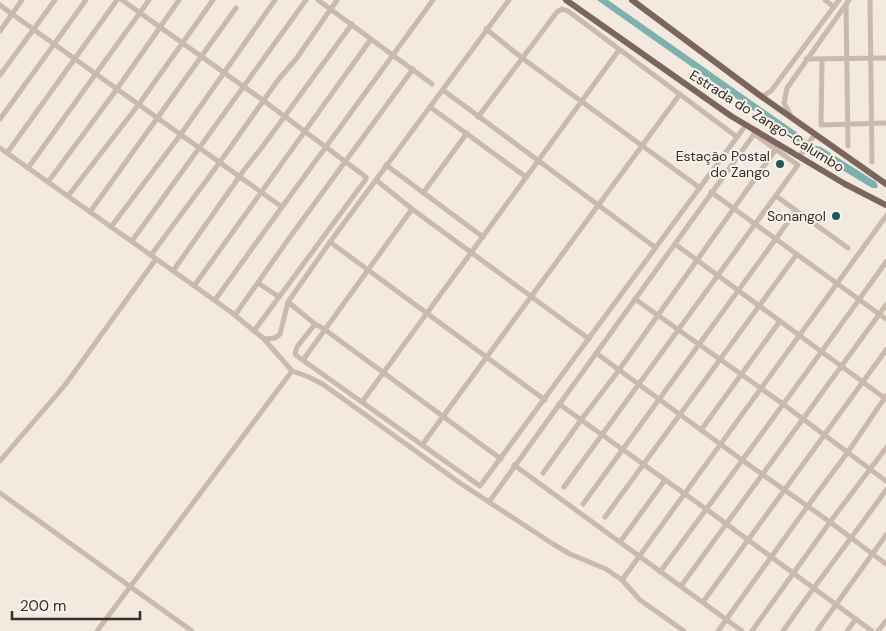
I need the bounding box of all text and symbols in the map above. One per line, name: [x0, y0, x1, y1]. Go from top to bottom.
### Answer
street label: Estrada do Zango-Calumbo: [686, 66, 848, 176]
place label: Estação Postal do Zango: [676, 147, 770, 181]
marker: Estação Postal do Zango: [774, 158, 786, 170]
place label: Sonangol: [767, 207, 826, 225]
marker: Sonangol: [830, 210, 842, 222]
scale bar: [12, 588, 140, 620]
text: 200 m: [20, 596, 66, 616]

